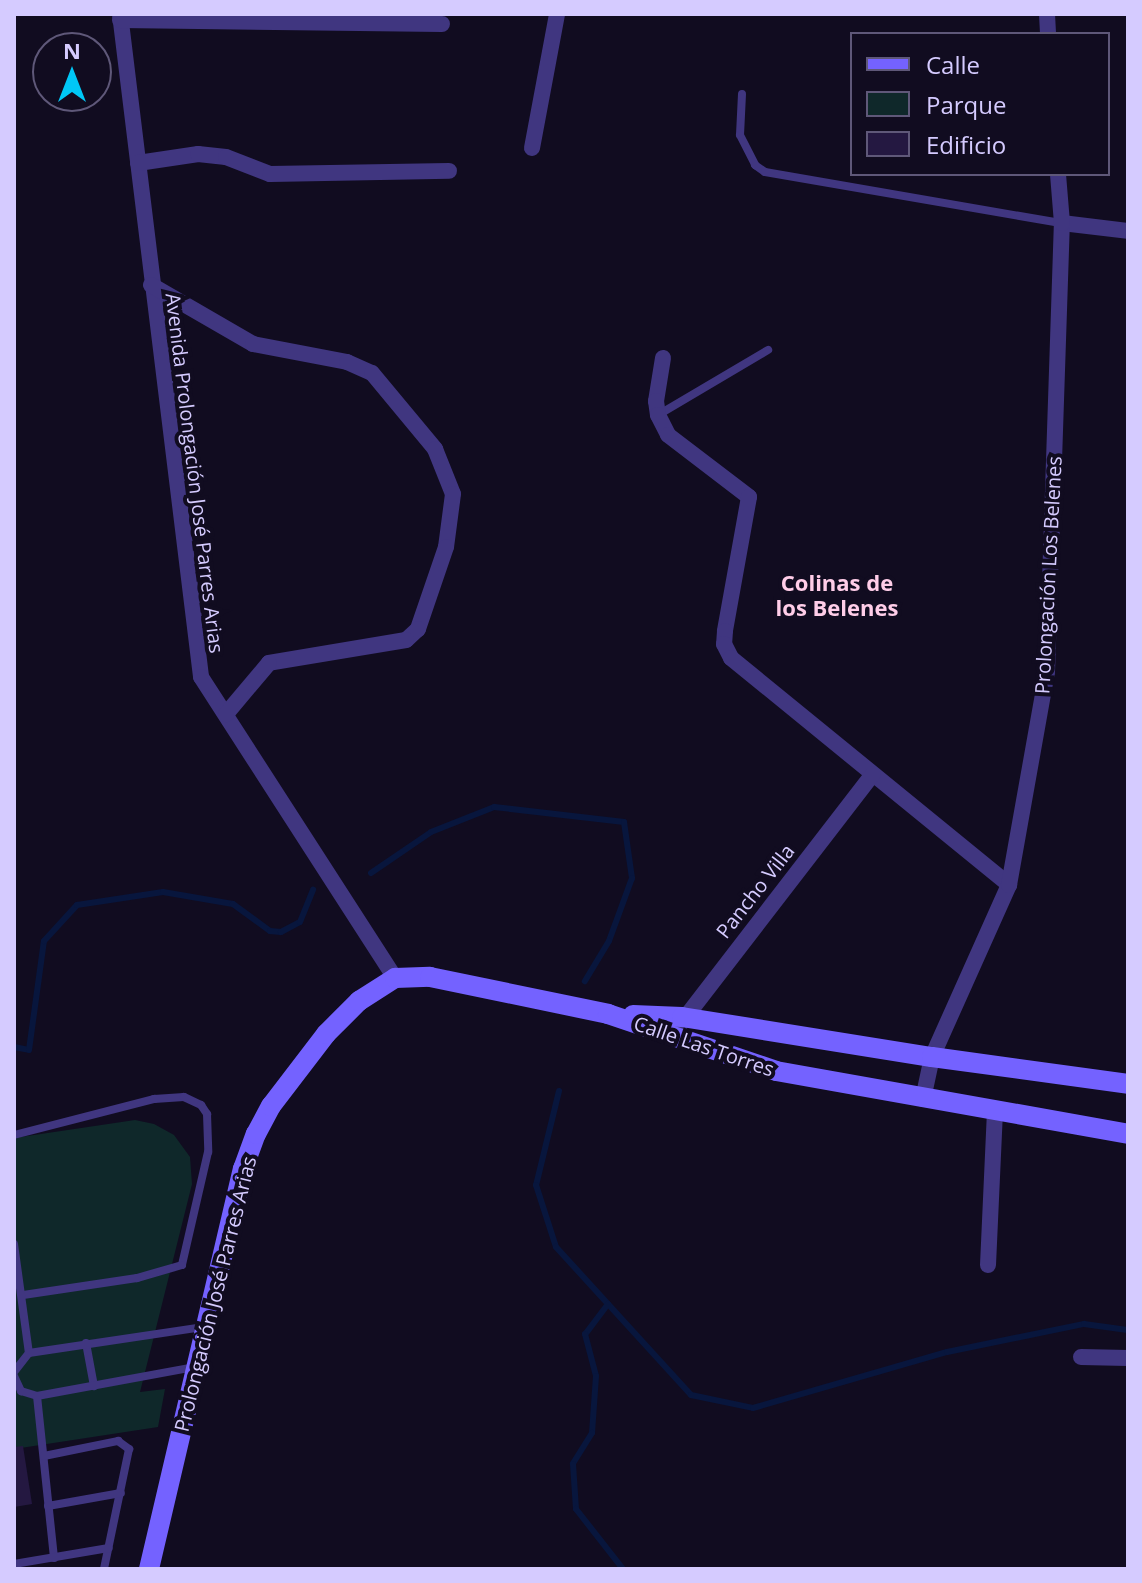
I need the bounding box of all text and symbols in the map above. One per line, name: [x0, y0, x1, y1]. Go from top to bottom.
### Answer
north arrow: [32, 32, 112, 112]
legend: [850, 32, 1110, 176]
text: N: [63, 35, 81, 65]
text: Calle: [926, 48, 980, 81]
text: Parque: [926, 88, 1006, 121]
text: Edificio: [926, 128, 1006, 161]
street label: Avenida Prolongación José Parres Arias: [161, 292, 229, 654]
street label: Prolongación Los Belenes: [1030, 455, 1066, 695]
district label: Colinas de los Belenes: [776, 569, 898, 620]
street label: Pancho Villa: [711, 839, 799, 943]
street label: Calle Las Torres: [631, 1011, 777, 1081]
street label: Prolongación José Parres Arias: [169, 1154, 261, 1434]

